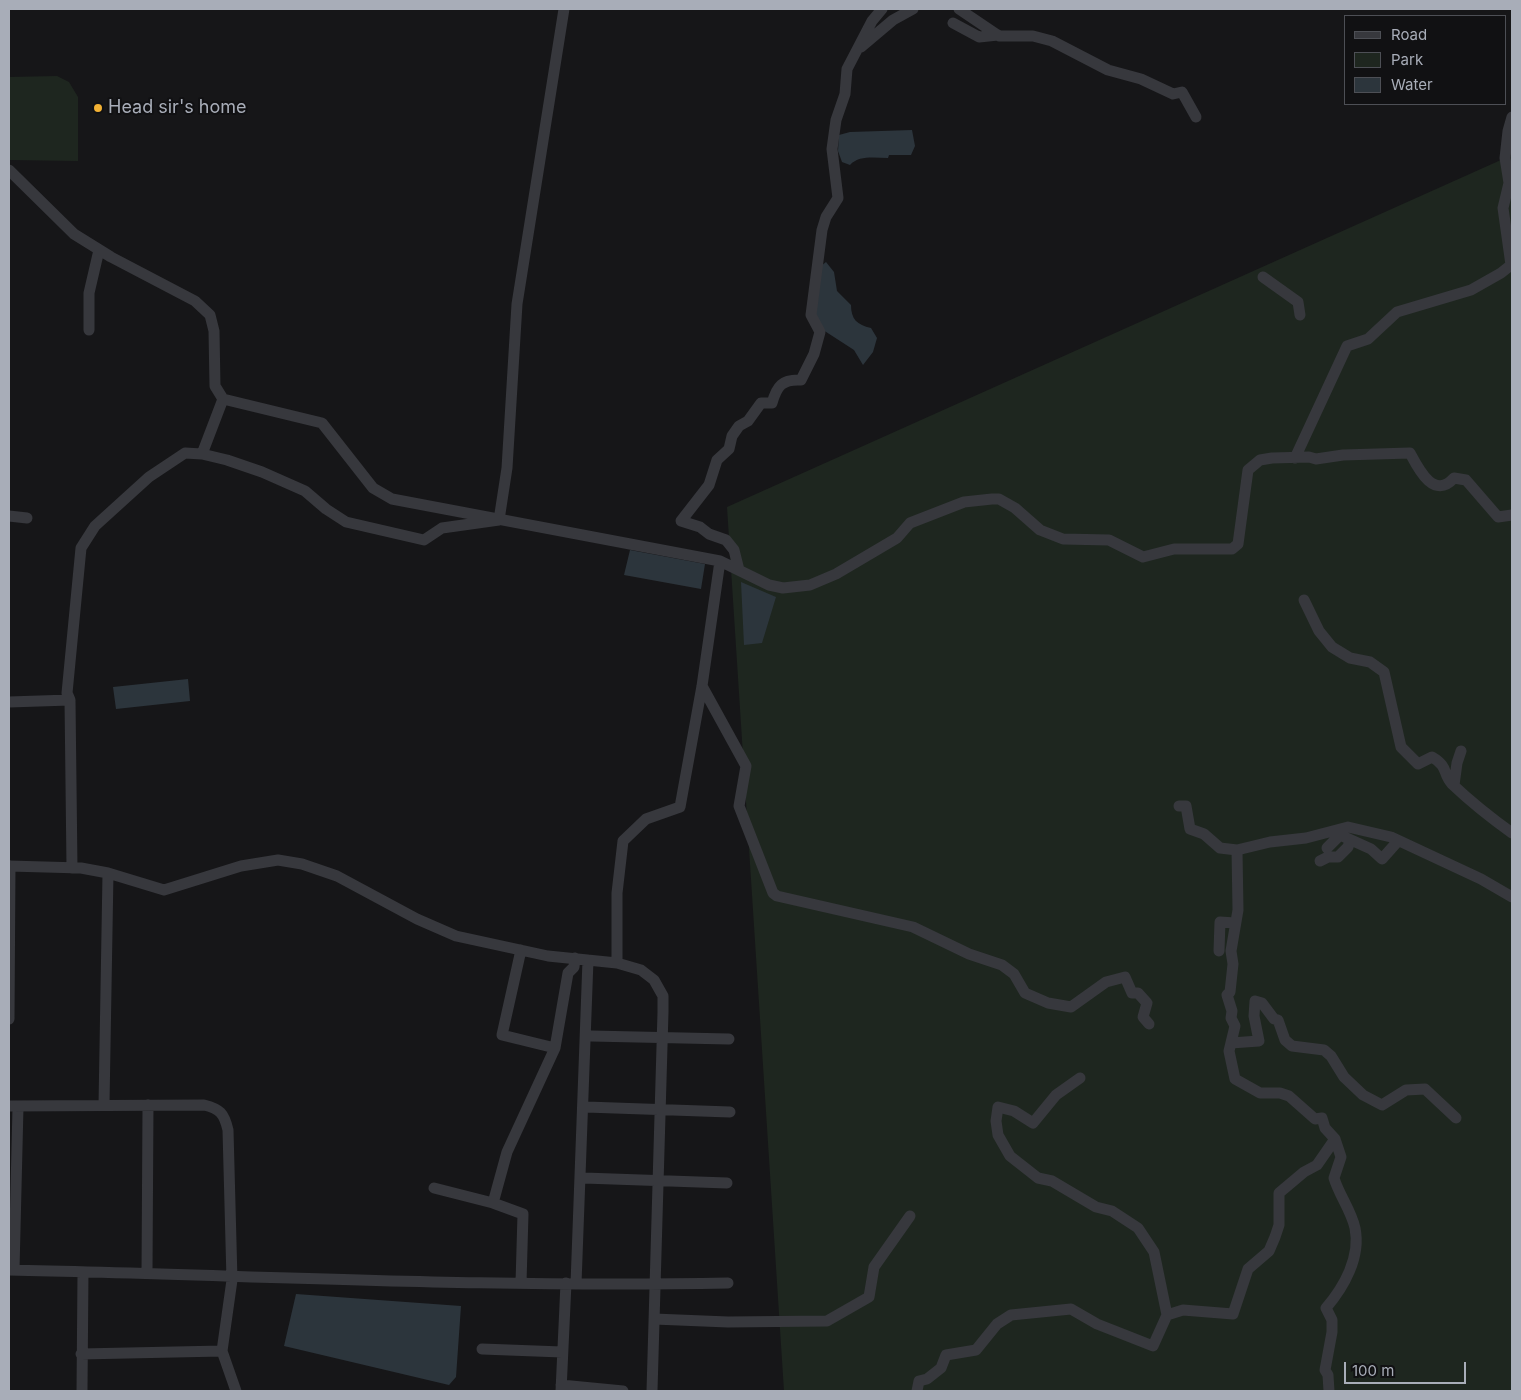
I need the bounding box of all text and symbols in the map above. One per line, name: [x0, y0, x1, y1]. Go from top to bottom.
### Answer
legend: [1344, 15, 1506, 105]
text: Road: [1391, 25, 1427, 44]
text: Park: [1391, 50, 1423, 69]
text: Water: [1391, 75, 1433, 94]
place label: Head sir's home: [108, 97, 247, 119]
marker: Head sir's home: [92, 102, 104, 114]
scale bar: [1346, 1352, 1468, 1384]
text: 100 m: [1352, 1361, 1394, 1380]

